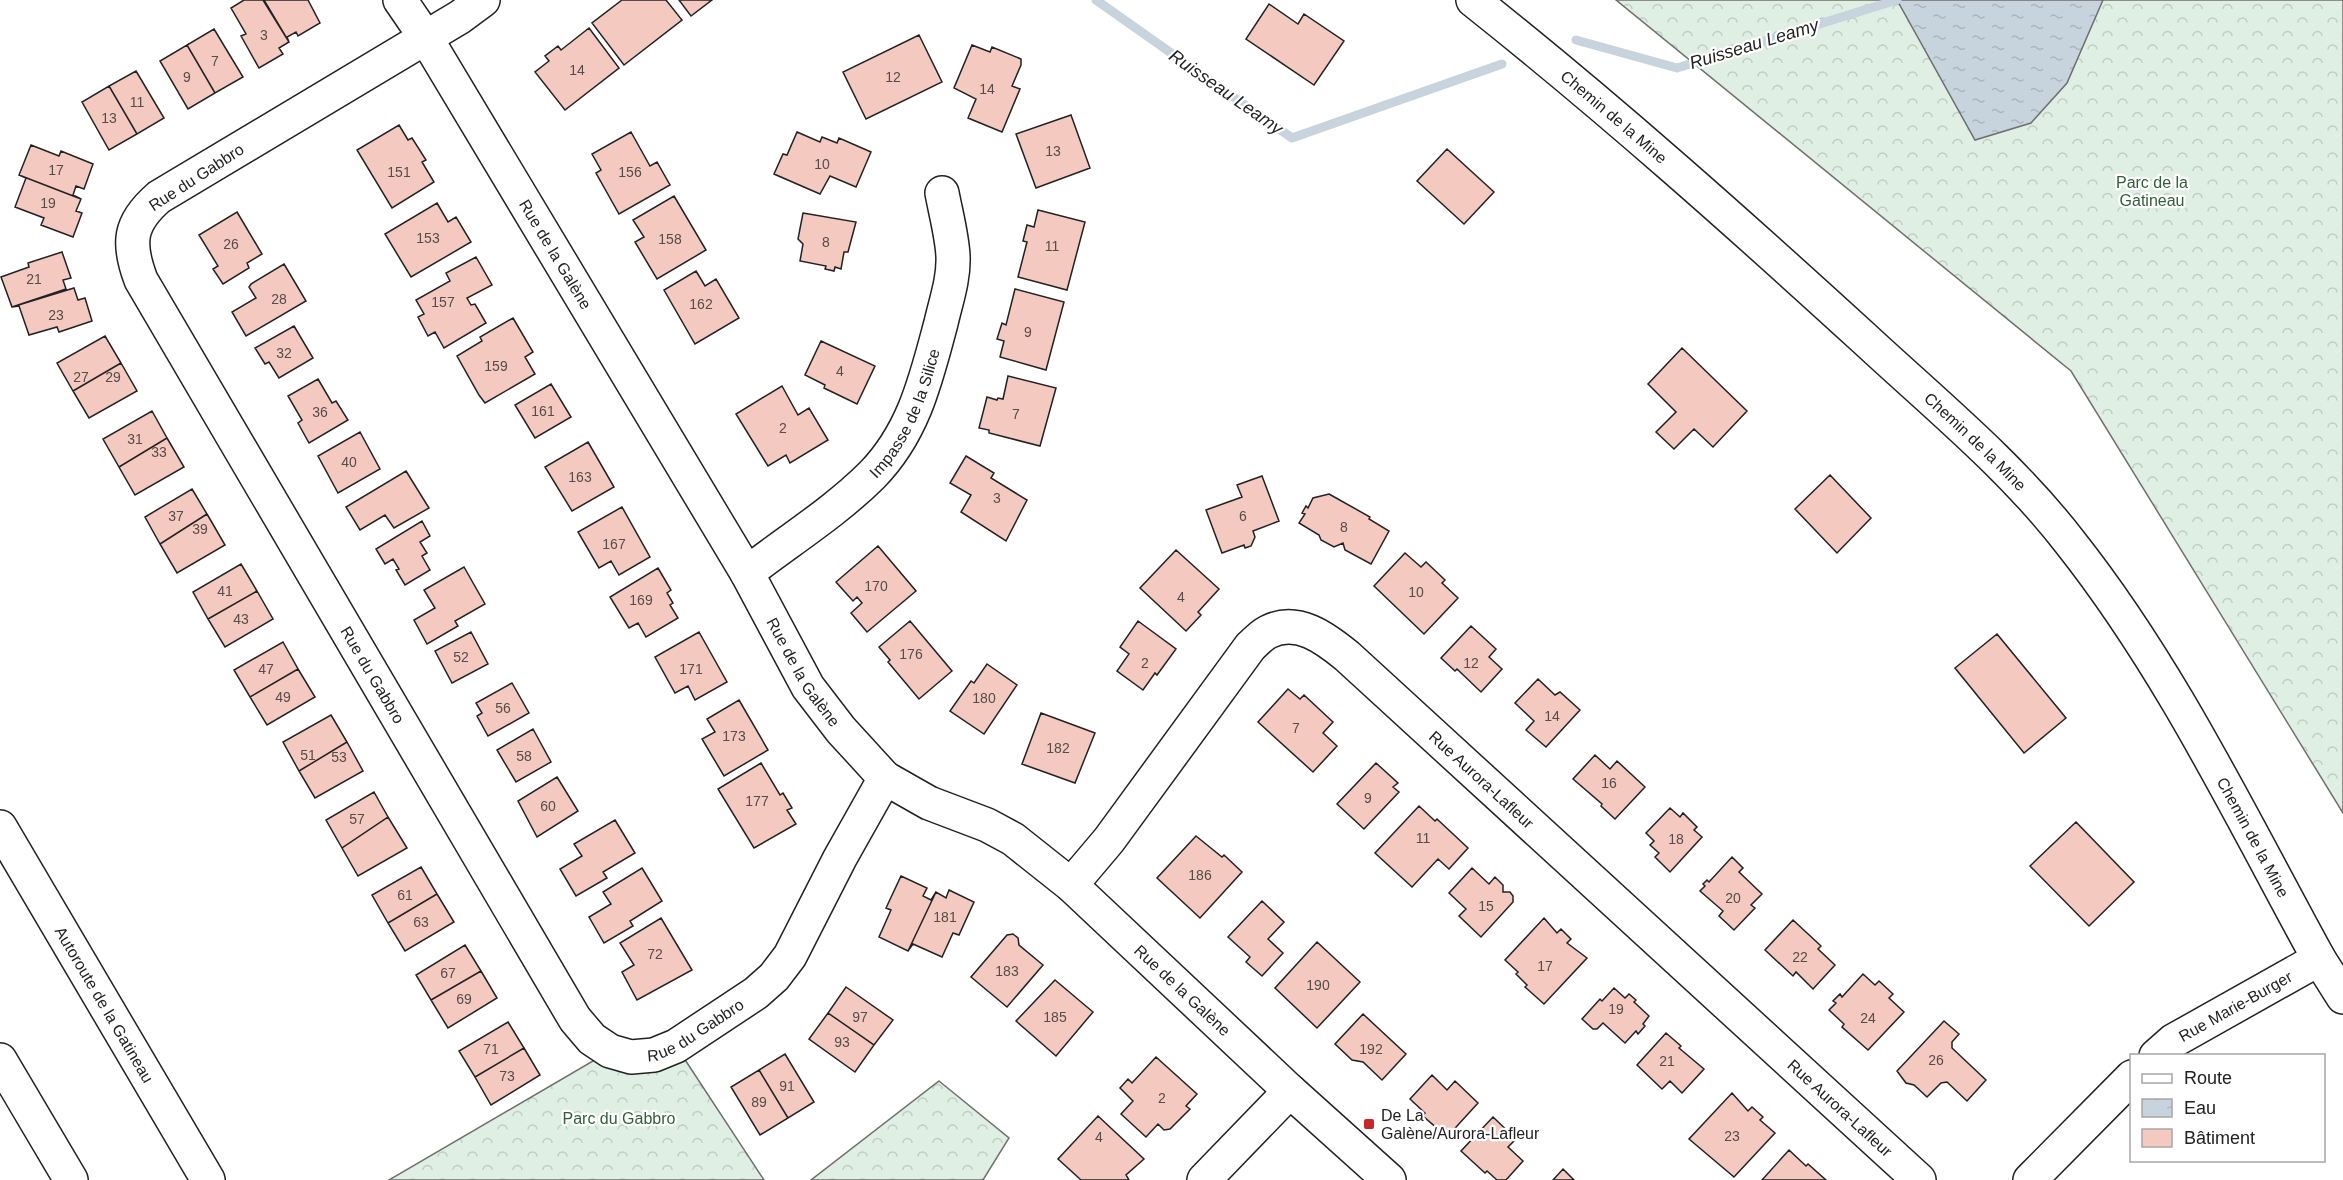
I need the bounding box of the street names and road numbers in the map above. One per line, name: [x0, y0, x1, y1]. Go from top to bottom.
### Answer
street label: Chemin de la Mine: [1557, 67, 1670, 167]
street label: Rue du Gabbro: [146, 140, 247, 214]
street label: Rue de la Galène: [516, 196, 595, 312]
street label: Impasse de la Silice: [866, 347, 943, 481]
street label: Chemin de la Mine: [1921, 389, 2029, 494]
street label: Rue de la Galène: [763, 615, 843, 730]
street label: Rue du Gabbro: [337, 624, 408, 727]
street label: Rue Aurora-Lafleur: [1426, 728, 1537, 832]
street label: Chemin de la Mine: [2214, 774, 2292, 900]
street label: Autoroute de la Gatineau: [52, 924, 157, 1086]
street label: Rue de la Galène: [1131, 941, 1234, 1039]
street label: Rue Marie-Burger: [2176, 968, 2296, 1045]
street label: Rue du Gabbro: [647, 996, 747, 1065]
street label: Rue Aurora-Lafleur: [1784, 1056, 1896, 1160]

